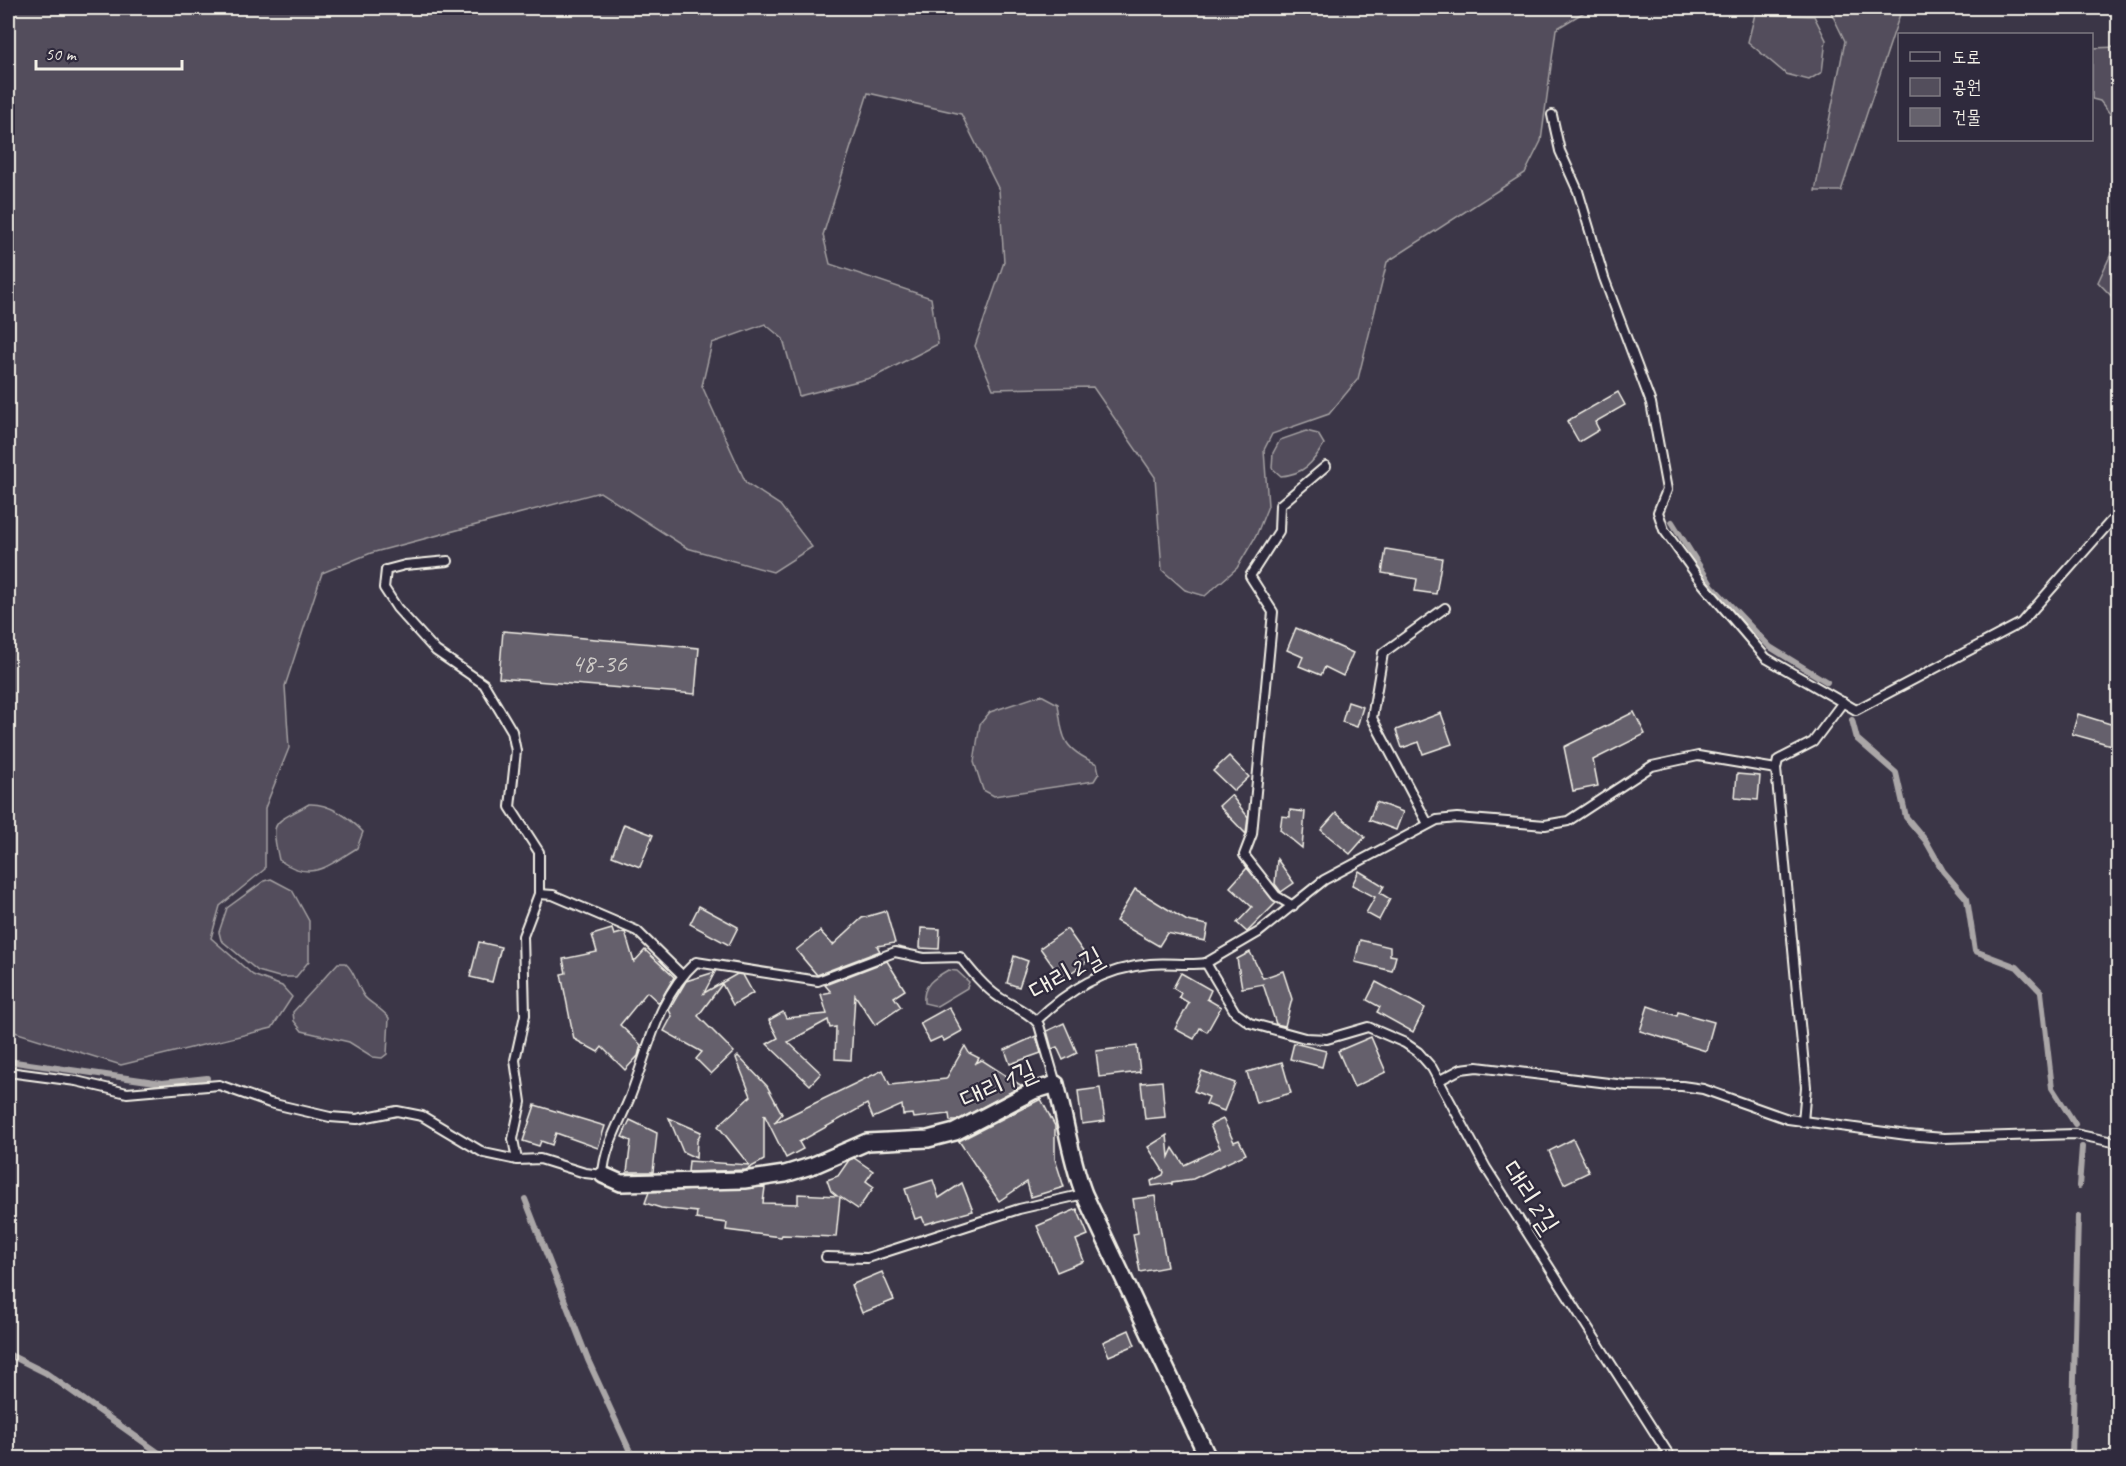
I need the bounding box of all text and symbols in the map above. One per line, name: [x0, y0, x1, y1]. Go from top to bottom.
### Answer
scale bar: [36, 33, 182, 71]
legend: [1898, 33, 2093, 141]
text: 50 m: [45, 43, 78, 65]
text: 도로: [1952, 46, 1981, 68]
text: 공원: [1952, 76, 1981, 98]
text: 건물: [1952, 106, 1981, 128]
house number: 48-36: [571, 647, 628, 680]
street label: 대리2길: [1022, 938, 1110, 1008]
street label: 대리1길: [954, 1052, 1042, 1116]
street label: 대리2길: [1494, 1154, 1568, 1240]

